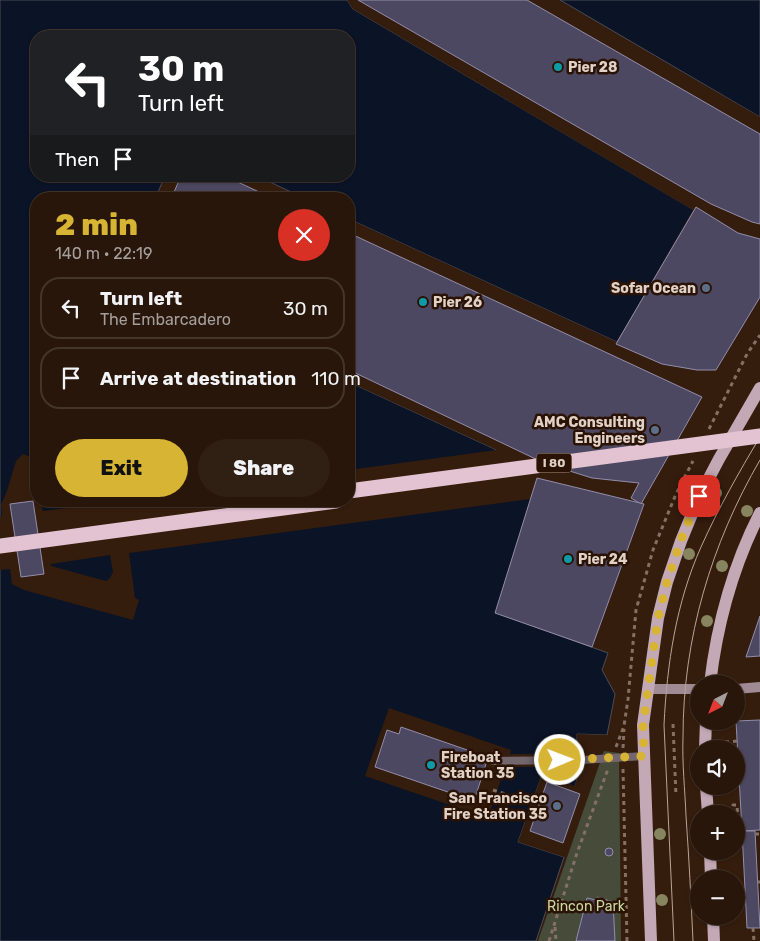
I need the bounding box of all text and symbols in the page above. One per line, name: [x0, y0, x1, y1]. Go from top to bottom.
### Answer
text: 30 m: [138, 48, 224, 90]
icon: left: [55, 50, 120, 115]
place label: Pier 28: [568, 59, 617, 76]
marker: Pier 28: [552, 61, 564, 73]
text: Turn left: [138, 90, 224, 117]
icon: arrive: [109, 145, 137, 173]
text: Then: [55, 148, 99, 171]
text: 2 min: [55, 207, 138, 243]
button: close: [278, 209, 330, 261]
text: 140 m · 22:19: [55, 244, 152, 263]
place label: Sofar Ocean: [611, 280, 696, 297]
marker: Sofar Ocean: [700, 282, 712, 294]
text: Turn left: [100, 287, 182, 310]
icon: left: [57, 294, 85, 322]
place label: Pier 26: [433, 294, 482, 311]
marker: Pier 26: [417, 296, 429, 308]
text: 30 m: [283, 297, 328, 320]
text: The Embarcadero: [100, 310, 231, 329]
icon: arrive: [57, 364, 85, 392]
text: Arrive at destination: [100, 367, 296, 390]
text: 110 m: [311, 367, 361, 390]
place label: AMC Consulting Engineers: [534, 414, 645, 447]
marker: AMC Consulting Engineers: [649, 424, 661, 436]
button: Exit: [55, 439, 188, 497]
button: Share: [198, 439, 330, 497]
road number: I 80: [536, 453, 572, 472]
pin: [678, 475, 720, 517]
icon: arrive: [685, 482, 713, 510]
place label: Pier 24: [578, 551, 628, 568]
marker: Pier 24: [562, 553, 574, 565]
north arrow: [690, 675, 745, 730]
map controls: [690, 675, 745, 925]
position arrow: [533, 733, 585, 785]
button: sound: [690, 740, 745, 795]
place label: Fireboat Station 35: [441, 749, 514, 782]
marker: Fireboat Station 35: [425, 759, 437, 771]
place label: San Francisco Fire Station 35: [443, 790, 547, 823]
marker: San Francisco Fire Station 35: [551, 800, 563, 812]
button: +: [690, 805, 745, 860]
button: −: [690, 870, 745, 925]
park label: Rincon Park: [547, 898, 626, 915]

